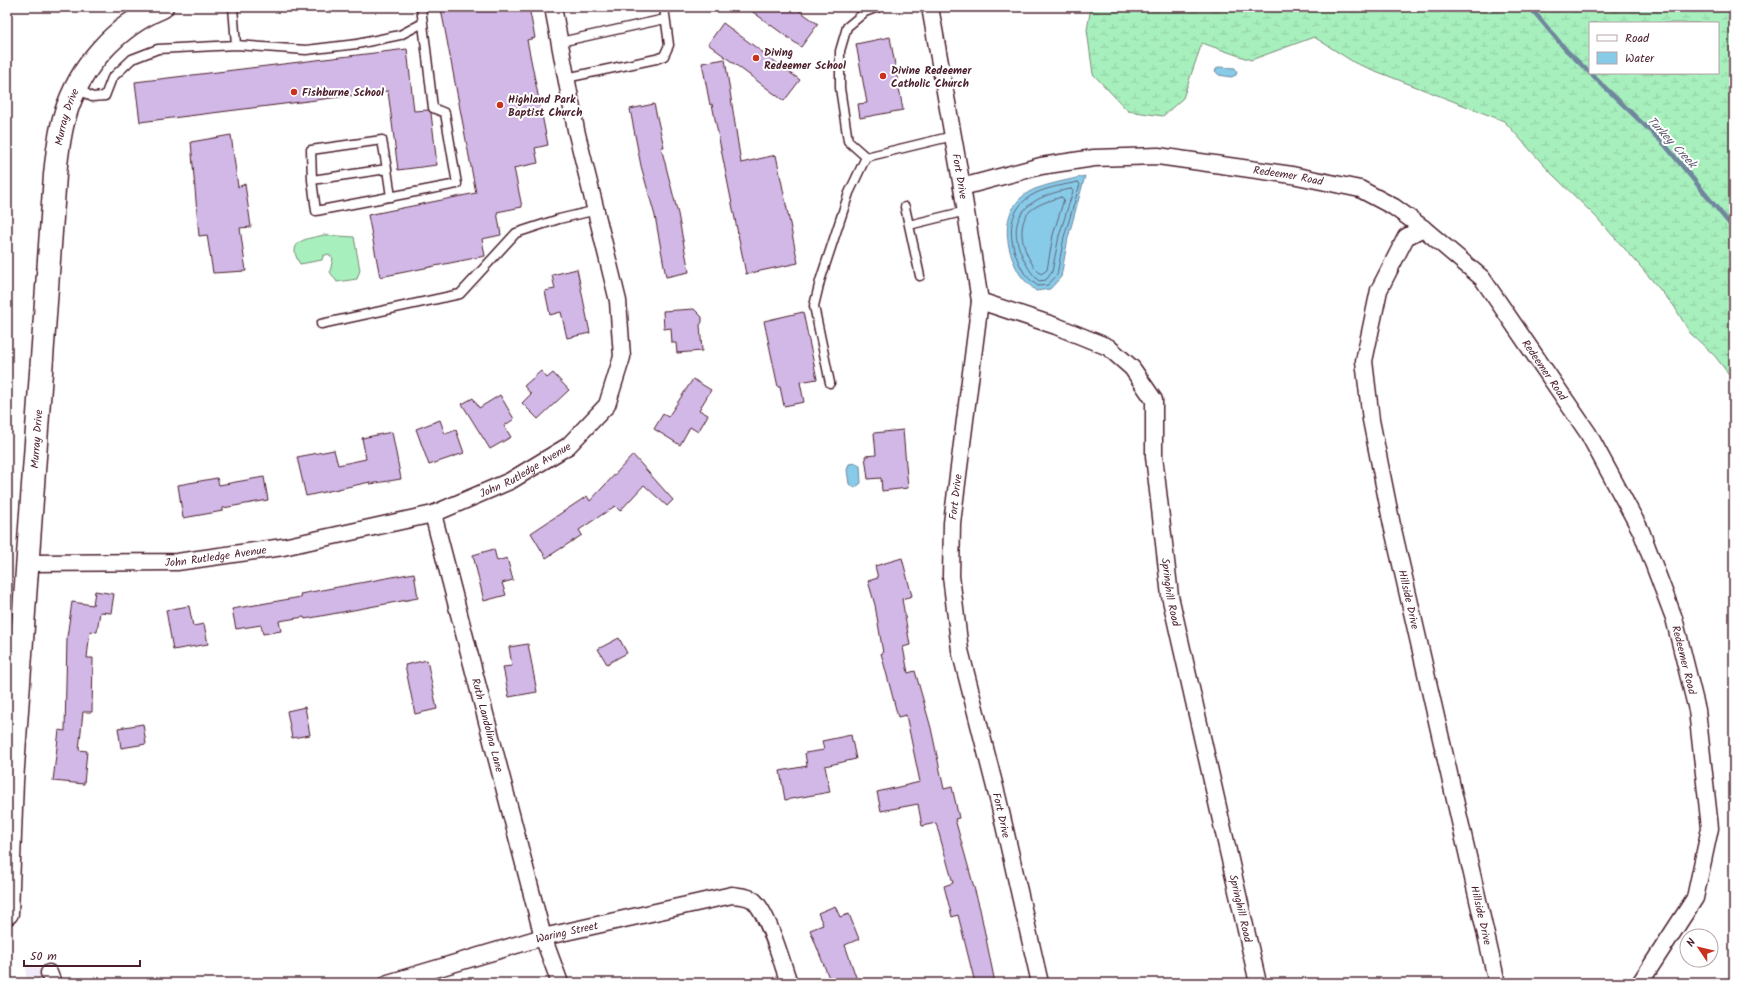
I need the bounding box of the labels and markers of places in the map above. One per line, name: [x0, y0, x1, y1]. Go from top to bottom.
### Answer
place label: Diving Redeemer School: [764, 44, 846, 75]
marker: Diving Redeemer School: [751, 53, 761, 63]
place label: Divine Redeemer Catholic Church: [891, 62, 972, 93]
marker: Divine Redeemer Catholic Church: [878, 71, 888, 81]
place label: Fishburne School: [302, 84, 384, 102]
marker: Fishburne School: [289, 87, 299, 97]
place label: Highland Park Baptist Church: [508, 91, 582, 122]
marker: Highland Park Baptist Church: [495, 100, 505, 110]

